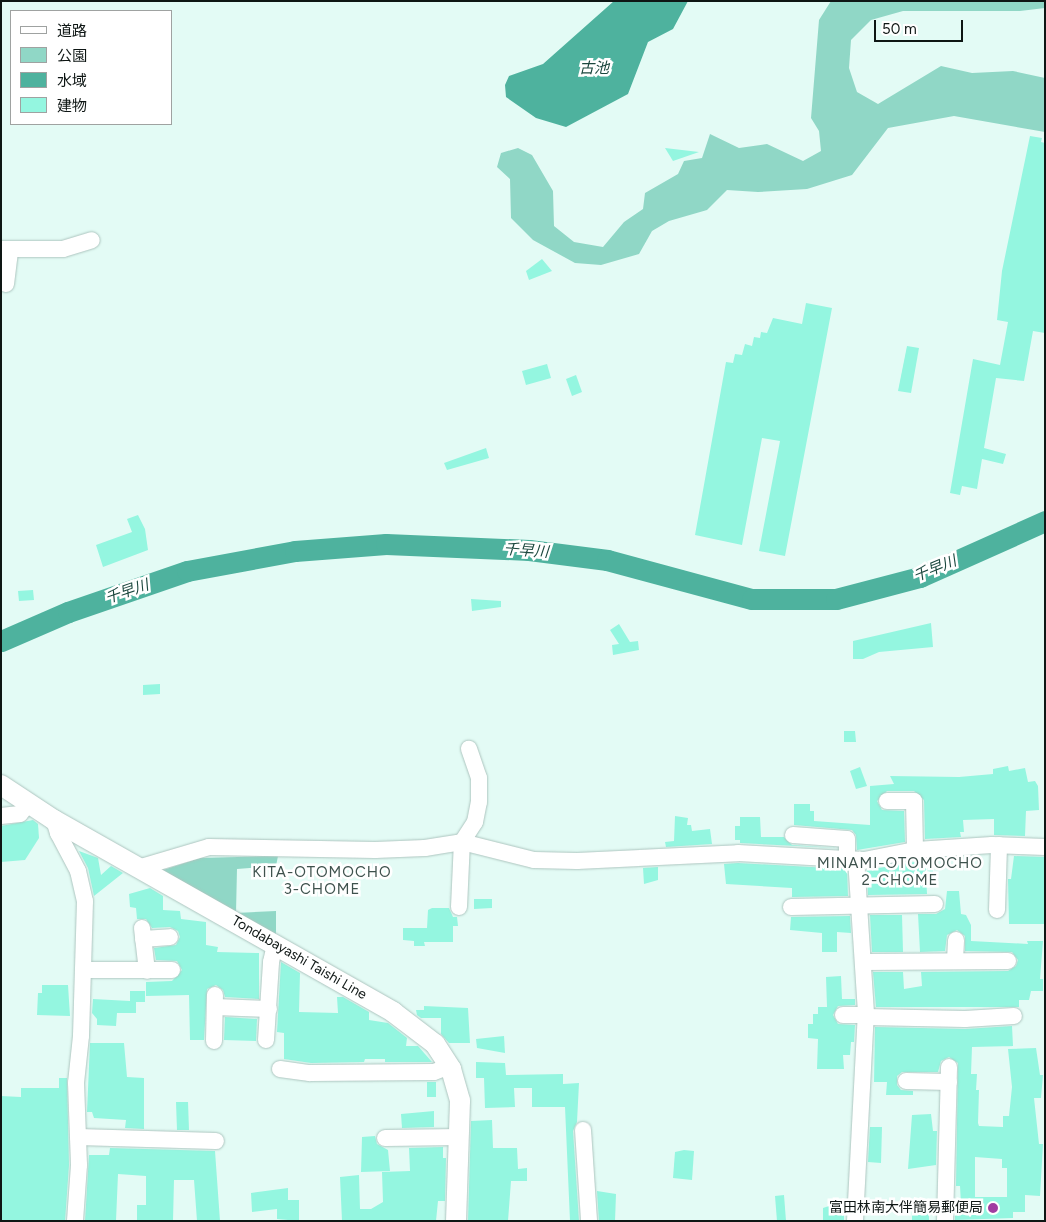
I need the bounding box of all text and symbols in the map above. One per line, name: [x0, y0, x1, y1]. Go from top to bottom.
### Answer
legend: [10, 10, 172, 125]
scale bar: [876, 10, 965, 42]
text: 50 m: [882, 20, 917, 38]
text: 道路: [57, 22, 87, 40]
text: 公園: [57, 47, 87, 65]
water label: 古池: [579, 60, 609, 78]
text: 水域: [57, 72, 87, 90]
text: 建物: [57, 97, 87, 115]
water label: 千早川: [503, 540, 549, 562]
water label: 千早川: [911, 552, 959, 586]
water label: 千早川: [103, 576, 151, 608]
district label: MINAMI-OTOMOCHO 2-CHOME: [815, 854, 985, 889]
district label: KITA-OTOMOCHO 3-CHOME: [251, 863, 393, 898]
street label: Tondabayashi Taishi Line: [229, 912, 369, 1004]
place label: 富田林南大伴簡易郵便局: [829, 1200, 983, 1216]
marker: 富田林南大伴簡易郵便局: [987, 1202, 999, 1214]

